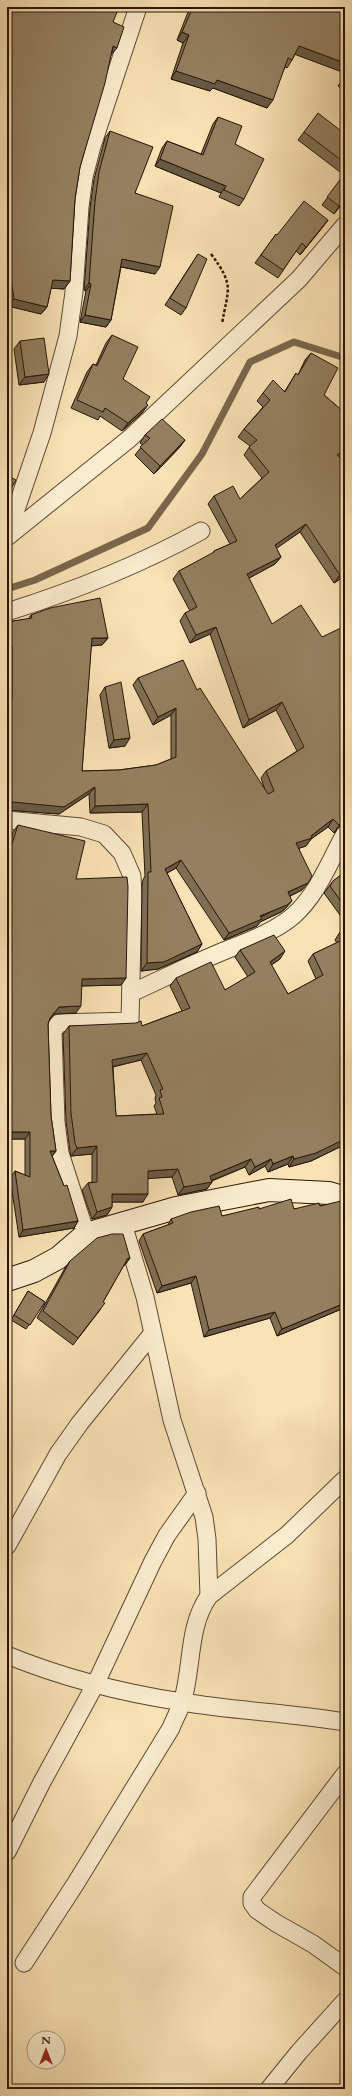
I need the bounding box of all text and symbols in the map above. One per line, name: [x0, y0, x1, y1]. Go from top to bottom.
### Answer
north arrow: [26, 2030, 66, 2070]
text: N: [41, 2033, 51, 2048]

